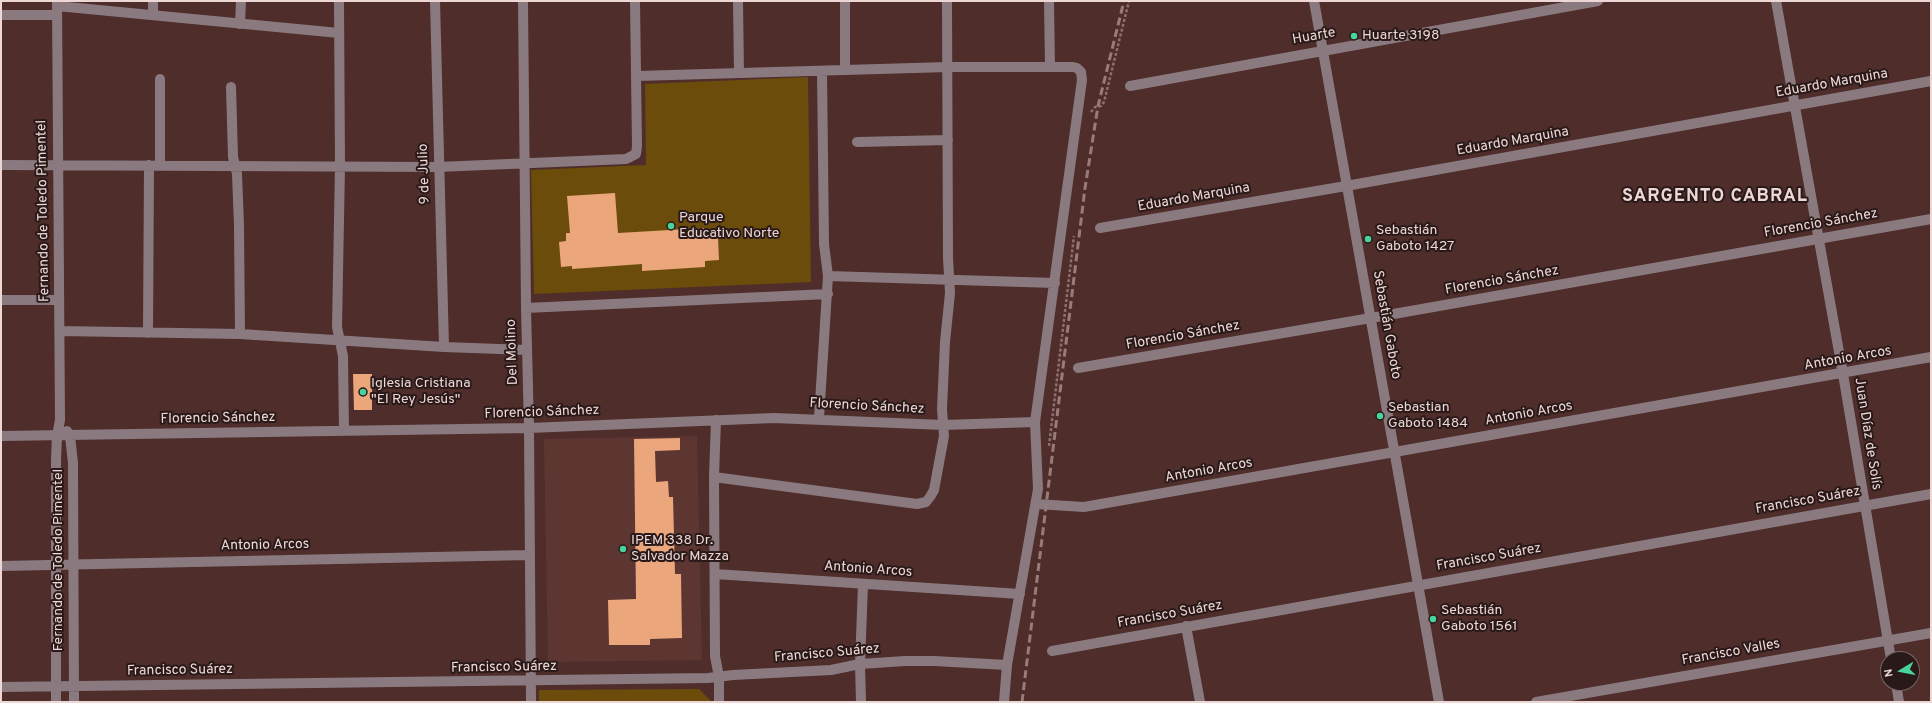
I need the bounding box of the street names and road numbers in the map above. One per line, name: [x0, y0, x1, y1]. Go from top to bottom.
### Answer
street label: Huarte: [1291, 25, 1337, 49]
street label: Eduardo Marquina: [1775, 66, 1889, 102]
street label: Fernando de Toledo Pimentel: [34, 120, 54, 302]
street label: Eduardo Marquina: [1456, 124, 1570, 160]
street label: 9 de Julio: [416, 143, 434, 205]
street label: Eduardo Marquina: [1137, 180, 1251, 216]
street label: Florencio Sánchez: [1763, 206, 1879, 242]
street label: Florencio Sánchez: [1444, 263, 1560, 299]
street label: Sebastián Gaboto: [1368, 269, 1404, 381]
street label: Florencio Sánchez: [1125, 318, 1241, 354]
street label: Del Molino: [503, 319, 523, 385]
street label: Antonio Arcos: [1803, 343, 1893, 375]
street label: Juan Díaz de Solís: [1850, 377, 1884, 491]
street label: Florencio Sánchez: [809, 396, 925, 418]
street label: Antonio Arcos: [1484, 398, 1574, 430]
street label: Florencio Sánchez: [484, 403, 600, 423]
street label: Florencio Sánchez: [160, 410, 276, 428]
street label: Antonio Arcos: [1164, 455, 1254, 487]
street label: Fernando de Toledo Pimentel: [51, 469, 67, 651]
street label: Francisco Suárez: [1754, 484, 1862, 518]
street label: Antonio Arcos: [221, 537, 309, 555]
street label: Francisco Suárez: [1435, 541, 1543, 575]
street label: Antonio Arcos: [823, 559, 913, 581]
street label: Francisco Suárez: [1116, 598, 1224, 632]
street label: Francisco Valles: [1680, 636, 1782, 670]
street label: Francisco Suárez: [773, 641, 881, 667]
street label: Francisco Suárez: [451, 659, 557, 677]
street label: Francisco Suárez: [127, 662, 233, 680]

